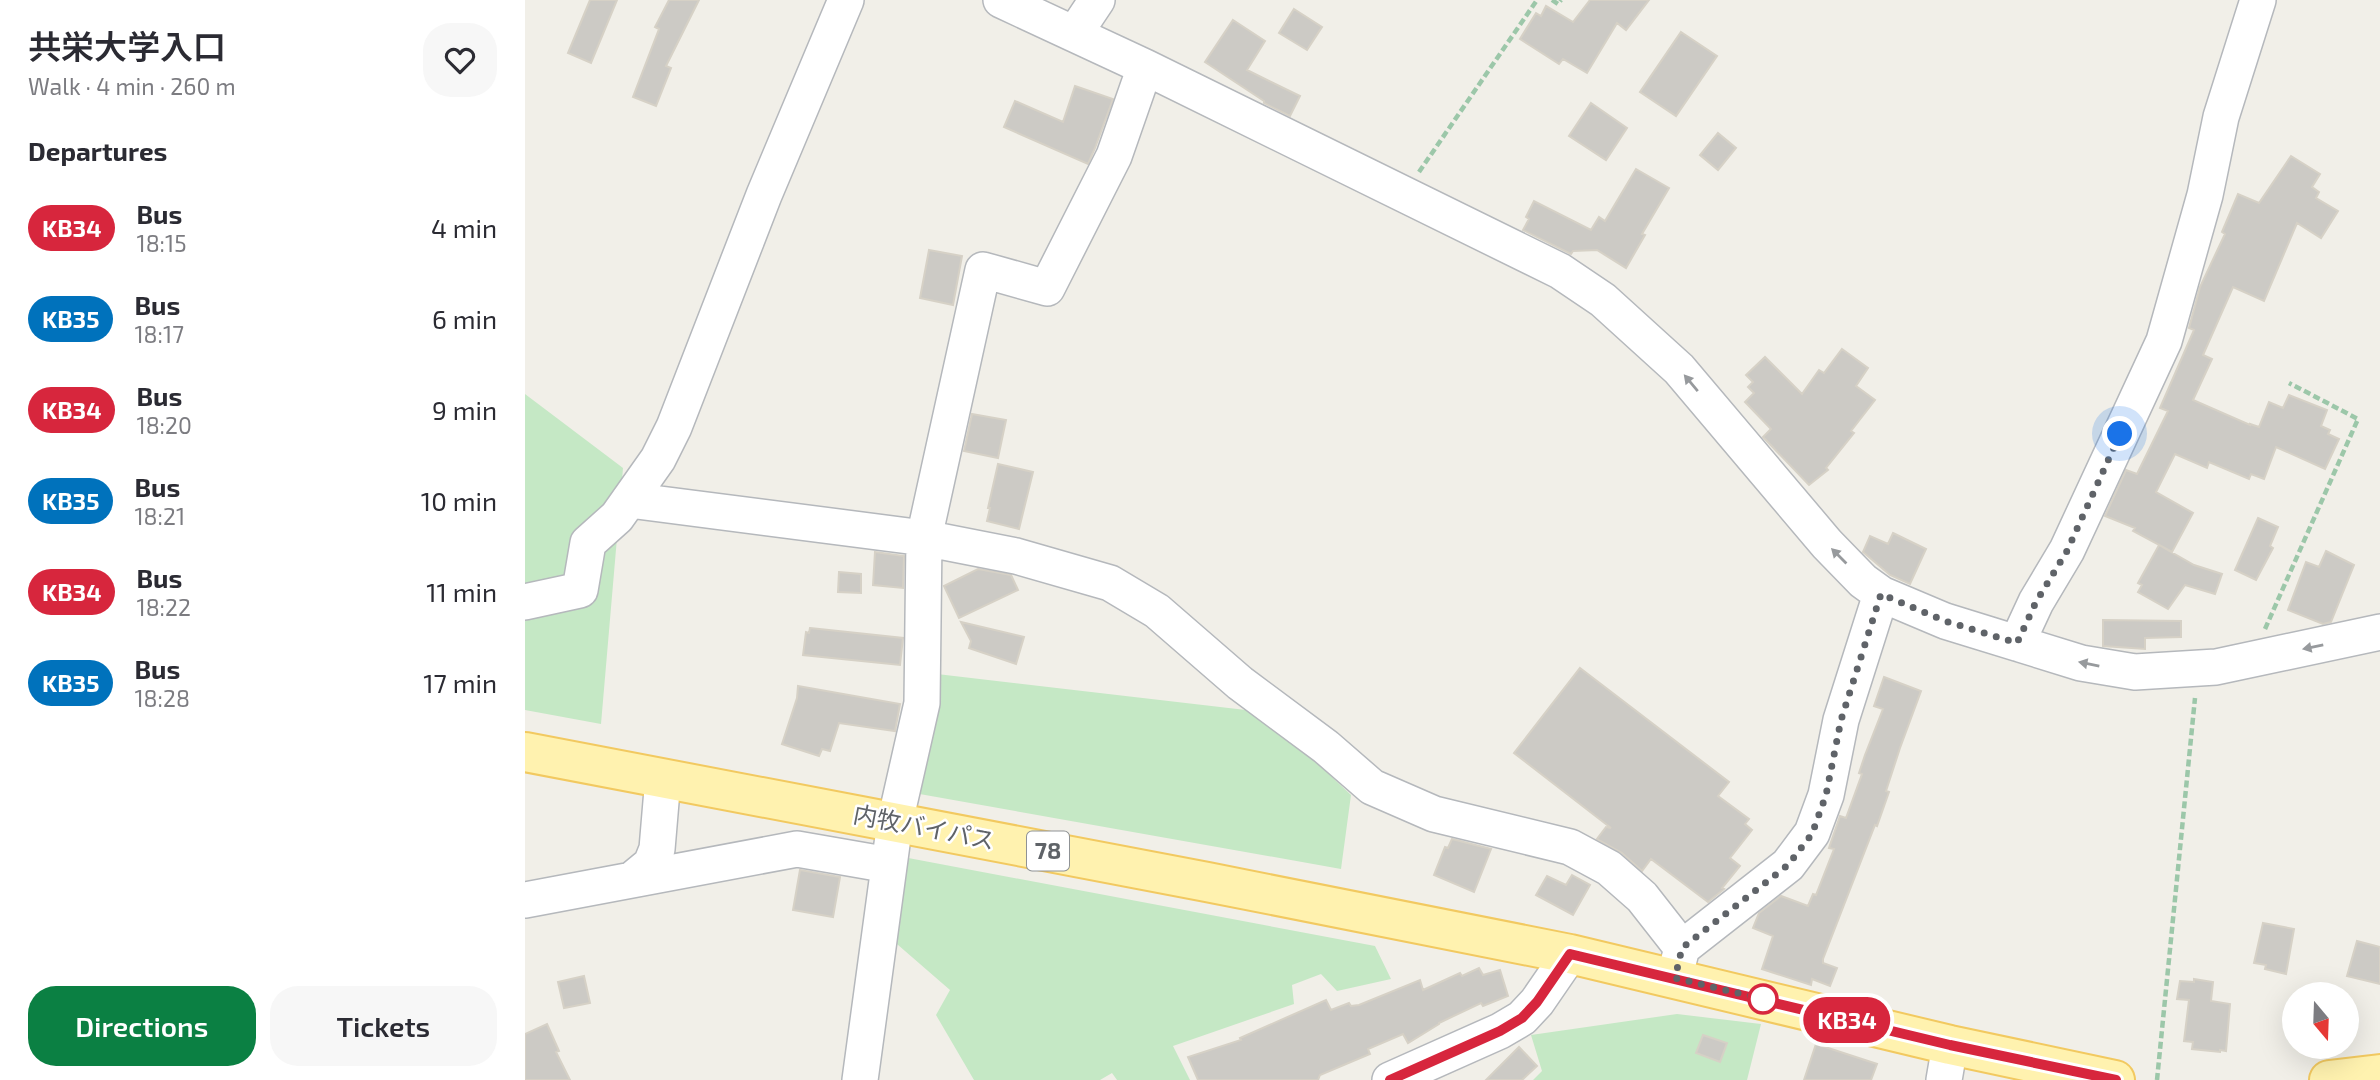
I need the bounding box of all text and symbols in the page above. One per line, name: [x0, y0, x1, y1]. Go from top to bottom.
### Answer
button: heart: [423, 23, 497, 97]
text: 共栄大学入口: [28, 26, 226, 66]
text: Walk · 4 min · 260 m: [28, 72, 236, 100]
text: Departures: [28, 135, 167, 166]
text: Bus: [136, 198, 182, 229]
text: 4 min: [431, 212, 497, 243]
text: KB34: [42, 213, 101, 242]
text: 18:15: [136, 229, 187, 257]
text: Bus: [134, 289, 180, 320]
text: 6 min: [432, 303, 497, 334]
text: KB35: [42, 304, 99, 333]
text: 18:17: [134, 320, 184, 348]
one-way arrow: [1684, 375, 1699, 392]
text: Bus: [136, 380, 182, 411]
text: 9 min: [432, 394, 497, 425]
text: KB34: [42, 395, 101, 424]
text: 18:20: [136, 411, 192, 439]
your location: [2102, 416, 2137, 451]
text: Bus: [134, 471, 180, 502]
text: 10 min: [421, 485, 497, 516]
text: KB35: [42, 486, 99, 515]
text: 18:21: [134, 502, 185, 530]
one-way arrow: [1831, 548, 1847, 565]
text: Bus: [136, 562, 182, 593]
text: 11 min: [426, 576, 497, 607]
text: KB34: [42, 577, 101, 606]
text: 18:22: [136, 593, 191, 621]
one-way arrow: [2302, 641, 2324, 652]
text: Bus: [134, 653, 180, 684]
one-way arrow: [2078, 658, 2100, 669]
text: 17 min: [423, 667, 497, 698]
text: KB35: [42, 668, 99, 697]
text: 18:28: [134, 684, 190, 712]
street label: 内牧バイパス: [851, 799, 998, 854]
road number: 78: [1027, 832, 1069, 870]
north arrow: [2282, 982, 2359, 1059]
map controls: [2282, 982, 2359, 1059]
unlabelled marker: [1748, 984, 1778, 1014]
button: Directions: [28, 986, 256, 1066]
button: Tickets: [270, 986, 497, 1066]
line badge: KB34: [1798, 997, 1896, 1043]
text: KB34: [1817, 1005, 1877, 1034]

